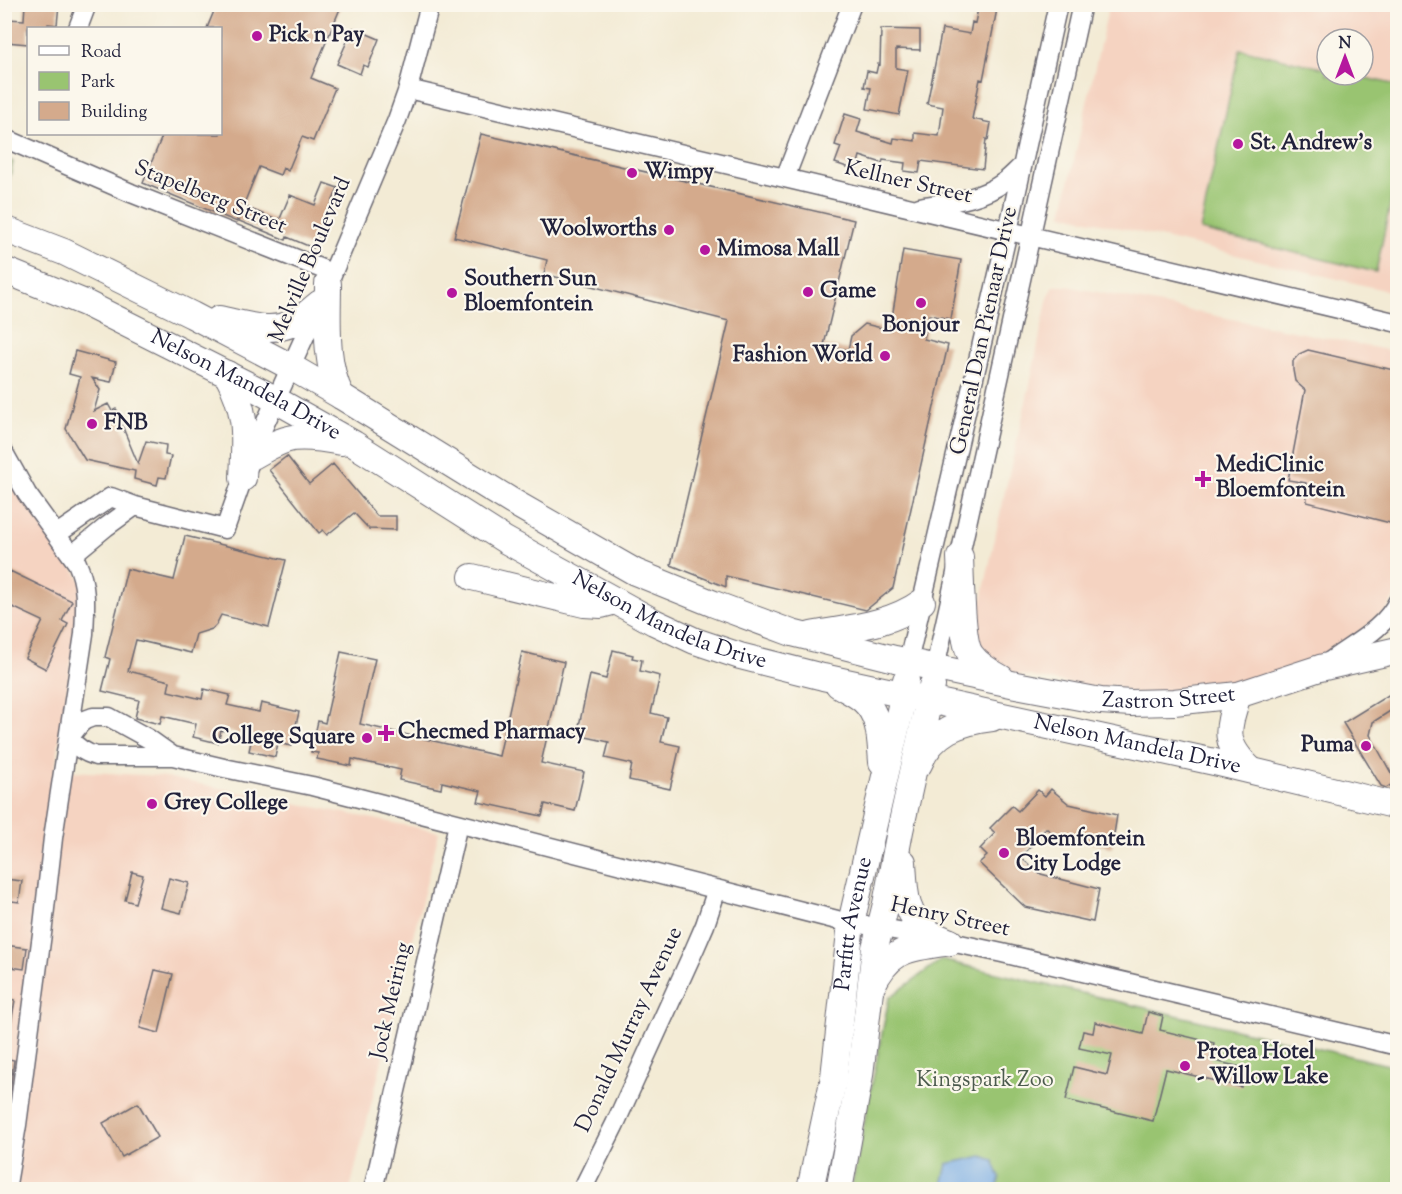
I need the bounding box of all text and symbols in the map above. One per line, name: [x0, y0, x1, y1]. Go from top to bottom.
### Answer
place label: Pick n Pay: [269, 20, 364, 52]
legend: [27, 27, 222, 135]
north arrow: [1315, 27, 1375, 87]
marker: Pick n Pay: [250, 29, 264, 43]
text: N: [1339, 33, 1352, 56]
text: Road: [81, 40, 121, 66]
text: Park: [81, 70, 116, 96]
text: Building: [81, 100, 147, 126]
place label: St. Andrew's: [1250, 128, 1372, 160]
marker: St. Andrew's: [1231, 137, 1245, 151]
street label: Stapelberg Street: [129, 153, 292, 243]
street label: Kellner Street: [841, 153, 975, 213]
place label: Wimpy: [644, 157, 714, 189]
marker: Wimpy: [625, 166, 639, 180]
street label: Melville Boulevard: [262, 172, 360, 348]
street label: General Dan Pienaar Drive: [943, 204, 1027, 458]
place label: Woolworths: [540, 214, 657, 246]
marker: Woolworths: [662, 223, 676, 237]
place label: Mimosa Mall: [717, 234, 840, 266]
marker: Mimosa Mall: [698, 243, 712, 257]
place label: Southern Sun Bloemfontein: [464, 264, 597, 321]
place label: Game: [820, 276, 876, 308]
marker: Game: [801, 285, 815, 299]
marker: Southern Sun Bloemfontein: [445, 286, 459, 300]
marker: Bonjour: [914, 296, 928, 310]
place label: Bonjour: [882, 310, 961, 342]
street label: Nelson Mandela Drive: [145, 322, 347, 449]
place label: Fashion World: [733, 340, 874, 372]
marker: Fashion World: [878, 349, 892, 363]
place label: FNB: [104, 408, 148, 440]
marker: FNB: [85, 417, 99, 431]
place label: MediClinic Bloemfontein: [1216, 450, 1345, 507]
marker: MediClinic Bloemfontein: [1194, 470, 1212, 488]
street label: Nelson Mandela Drive: [566, 564, 770, 678]
street label: Zastron Street: [1101, 679, 1237, 719]
street label: Nelson Mandela Drive: [1030, 707, 1244, 784]
place label: Checmed Pharmacy: [398, 717, 586, 749]
place label: College Square: [212, 722, 355, 754]
marker: Checmed Pharmacy: [379, 726, 393, 740]
place label: Puma: [1301, 730, 1355, 762]
marker: College Square: [360, 731, 374, 745]
marker: Puma: [1359, 739, 1373, 753]
place label: Grey College: [164, 788, 288, 820]
marker: Grey College: [145, 797, 159, 811]
place label: Bloemfontein City Lodge: [1016, 824, 1145, 881]
marker: Bloemfontein City Lodge: [997, 846, 1011, 860]
street label: Parfitt Avenue: [828, 854, 882, 993]
street label: Henry Street: [887, 890, 1013, 946]
street label: Donald Murray Avenue: [568, 922, 692, 1138]
street label: Jock Meiring: [363, 939, 421, 1064]
place label: Protea Hotel - Willow Lake: [1197, 1037, 1328, 1094]
marker: Protea Hotel - Willow Lake: [1178, 1059, 1192, 1073]
park label: Kingspark Zoo: [916, 1065, 1054, 1097]

